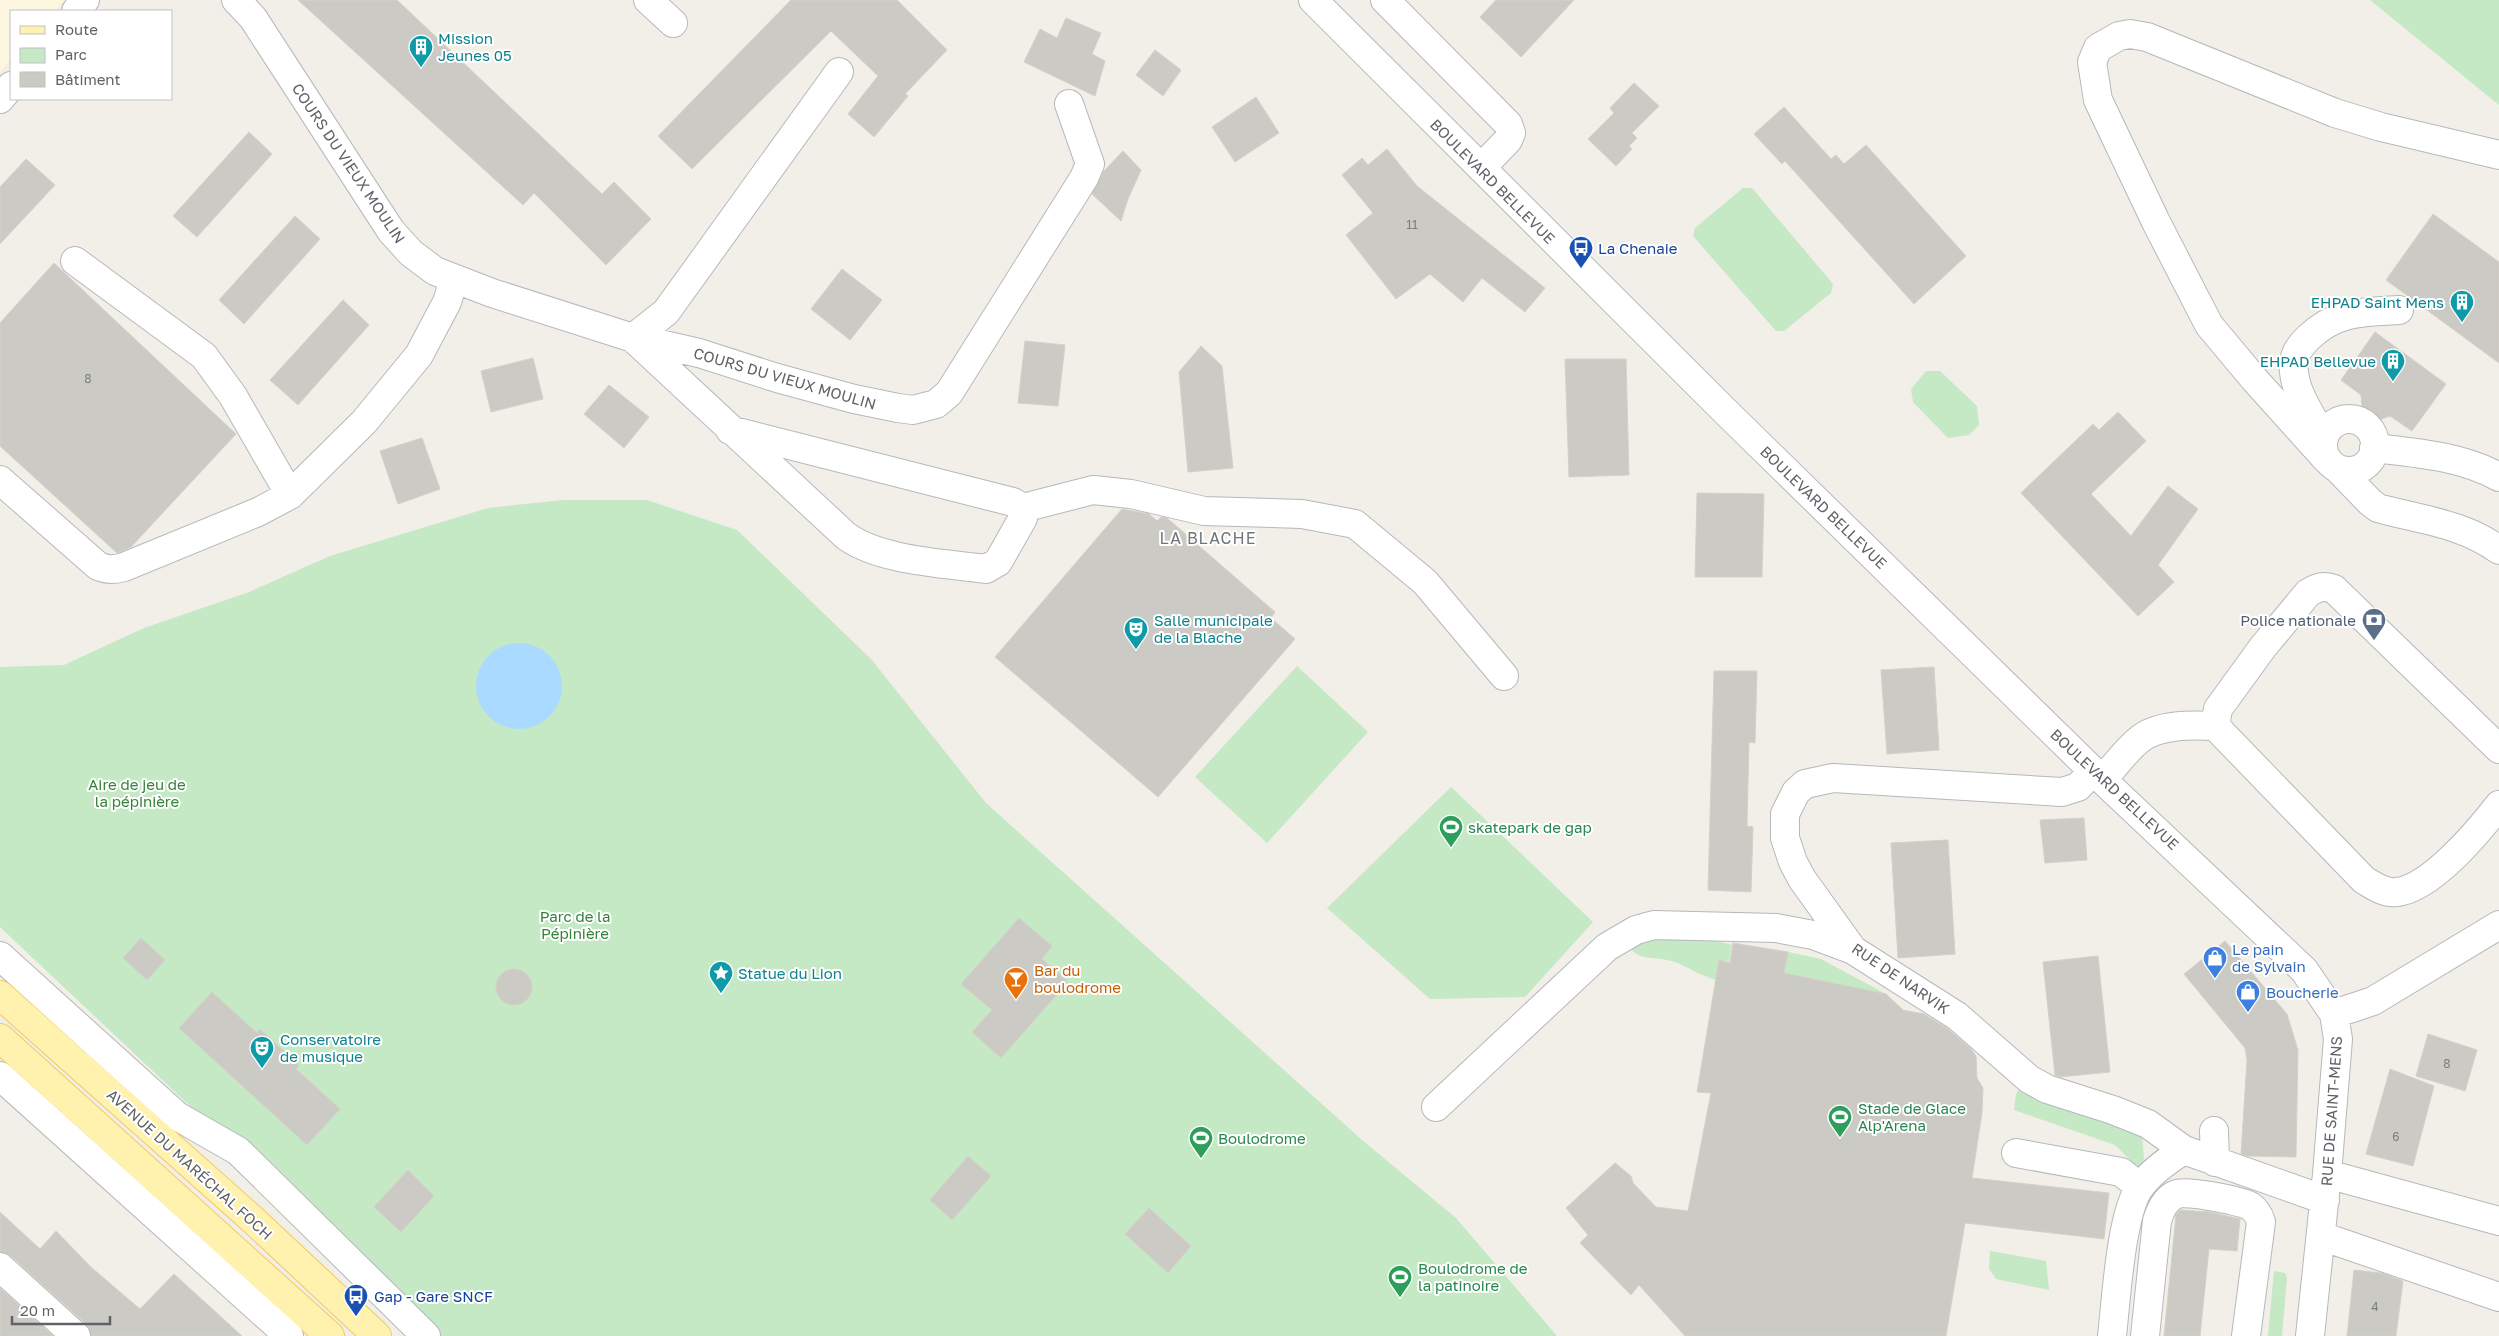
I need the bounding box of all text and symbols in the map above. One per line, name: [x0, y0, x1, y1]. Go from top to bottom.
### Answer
legend: [10, 10, 172, 100]
text: Route: [55, 20, 98, 38]
place label: Mission Jeunes 05: [438, 29, 512, 64]
building icon: Mission Jeunes 05: [408, 34, 434, 68]
text: Parc: [55, 45, 87, 63]
text: Bâtiment: [55, 70, 120, 88]
street label: COURS DU VIEUX MOULIN: [289, 80, 409, 246]
street label: BOULEVARD BELLEVUE: [1427, 115, 1559, 247]
house number: 11: [1406, 217, 1418, 232]
bus stop icon: La Chenaie: [1568, 235, 1594, 269]
place label: La Chenaie: [1598, 239, 1678, 257]
building icon: EHPAD Saint Mens: [2449, 289, 2475, 323]
place label: EHPAD Saint Mens: [2311, 293, 2444, 311]
street label: COURS DU VIEUX MOULIN: [692, 343, 878, 413]
building icon: EHPAD Bellevue: [2380, 348, 2406, 382]
place label: EHPAD Bellevue: [2260, 352, 2376, 370]
house number: 8: [84, 371, 92, 386]
street label: BOULEVARD BELLEVUE: [1757, 442, 1891, 572]
district label: LA BLACHE: [1160, 528, 1256, 548]
bank icon: Police nationale: [2361, 607, 2387, 641]
place label: Salle municipale de la Blache: [1154, 611, 1273, 646]
place label: Police nationale: [2240, 611, 2356, 629]
theatre icon: Salle municipale de la Blache: [1123, 616, 1149, 650]
street label: BOULEVARD BELLEVUE: [2047, 725, 2183, 853]
park label: Aire de jeu de la pépinière: [88, 775, 186, 810]
sports icon: skatepark de gap: [1438, 814, 1464, 848]
place label: skatepark de gap: [1468, 818, 1592, 836]
park label: Parc de la Pépinière: [540, 907, 610, 942]
street label: RUE DE NARVIK: [1849, 939, 1953, 1017]
place label: Le pain de Sylvain: [2232, 940, 2306, 975]
shop icon: Le pain de Sylvain: [2202, 945, 2228, 979]
place icon: Statue du Lion: [708, 960, 734, 994]
place label: Bar du boulodrome: [1034, 961, 1121, 996]
place label: Statue du Lion: [738, 964, 842, 982]
bar icon: Bar du boulodrome: [1003, 966, 1029, 1000]
shop icon: Boucherie: [2235, 979, 2261, 1013]
place label: Boucherie: [2266, 983, 2339, 1001]
place label: Conservatoire de musique: [280, 1030, 381, 1065]
theatre icon: Conservatoire de musique: [249, 1035, 275, 1069]
street label: RUE DE SAINT-MENS: [2317, 1035, 2345, 1187]
house number: 8: [2443, 1056, 2451, 1071]
street label: AVENUE DU MARÉCHAL FOCH: [104, 1085, 276, 1243]
place label: Stade de Glace Alp'Arena: [1858, 1099, 1966, 1134]
sports icon: Stade de Glace Alp'Arena: [1827, 1104, 1853, 1138]
sports icon: Boulodrome: [1188, 1125, 1214, 1159]
place label: Boulodrome: [1218, 1129, 1306, 1147]
house number: 6: [2392, 1129, 2400, 1144]
place label: Boulodrome de la patinoire: [1418, 1259, 1528, 1294]
sports icon: Boulodrome de la patinoire: [1387, 1264, 1413, 1298]
bus stop icon: Gap - Gare SNCF: [343, 1283, 369, 1317]
place label: Gap - Gare SNCF: [374, 1287, 493, 1305]
scale bar: [12, 1294, 110, 1326]
house number: 4: [2371, 1299, 2379, 1314]
text: 20 m: [20, 1301, 55, 1319]

